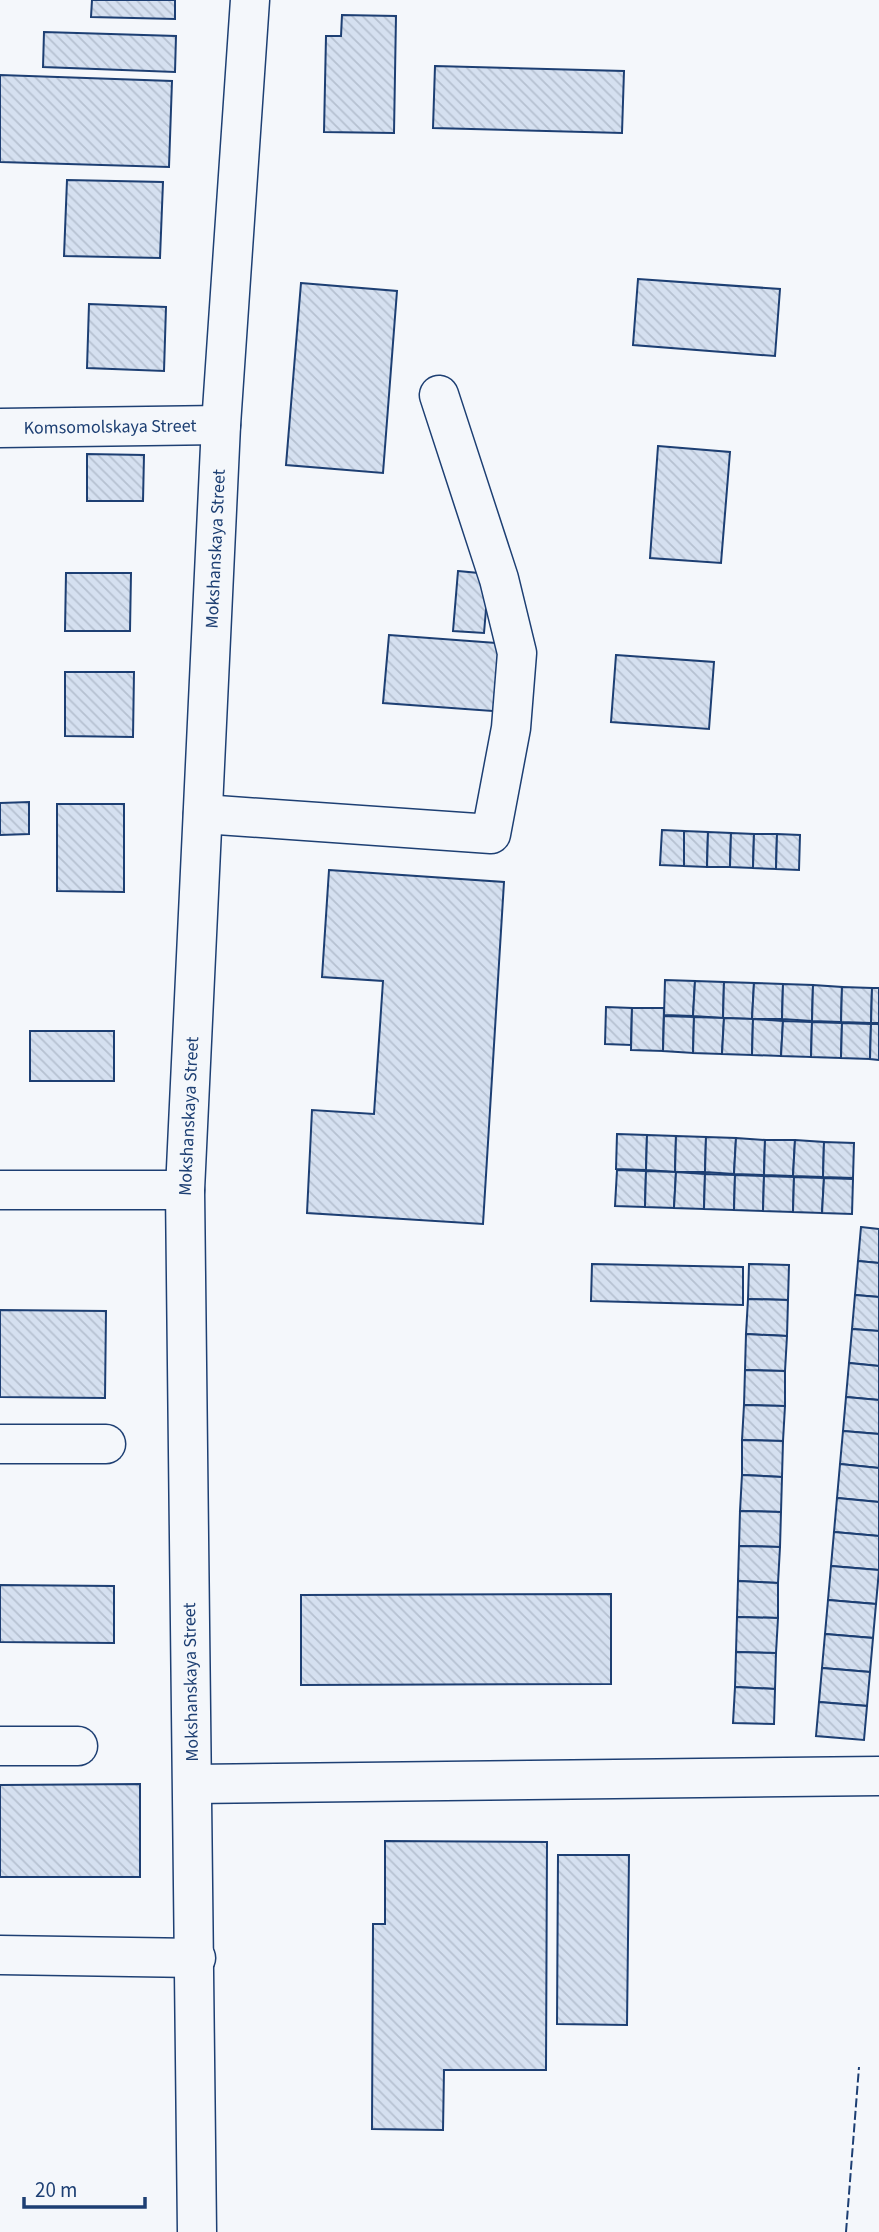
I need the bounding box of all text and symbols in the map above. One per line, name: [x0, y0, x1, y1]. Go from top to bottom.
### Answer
street label: Komsomolskaya Street: [23, 413, 197, 440]
street label: Mokshanskaya Street: [199, 469, 231, 629]
street label: Mokshanskaya Street: [172, 1036, 205, 1196]
street label: Mokshanskaya Street: [177, 1602, 205, 1762]
scale bar: [24, 2166, 145, 2210]
text: 20 m: [35, 2175, 77, 2205]

